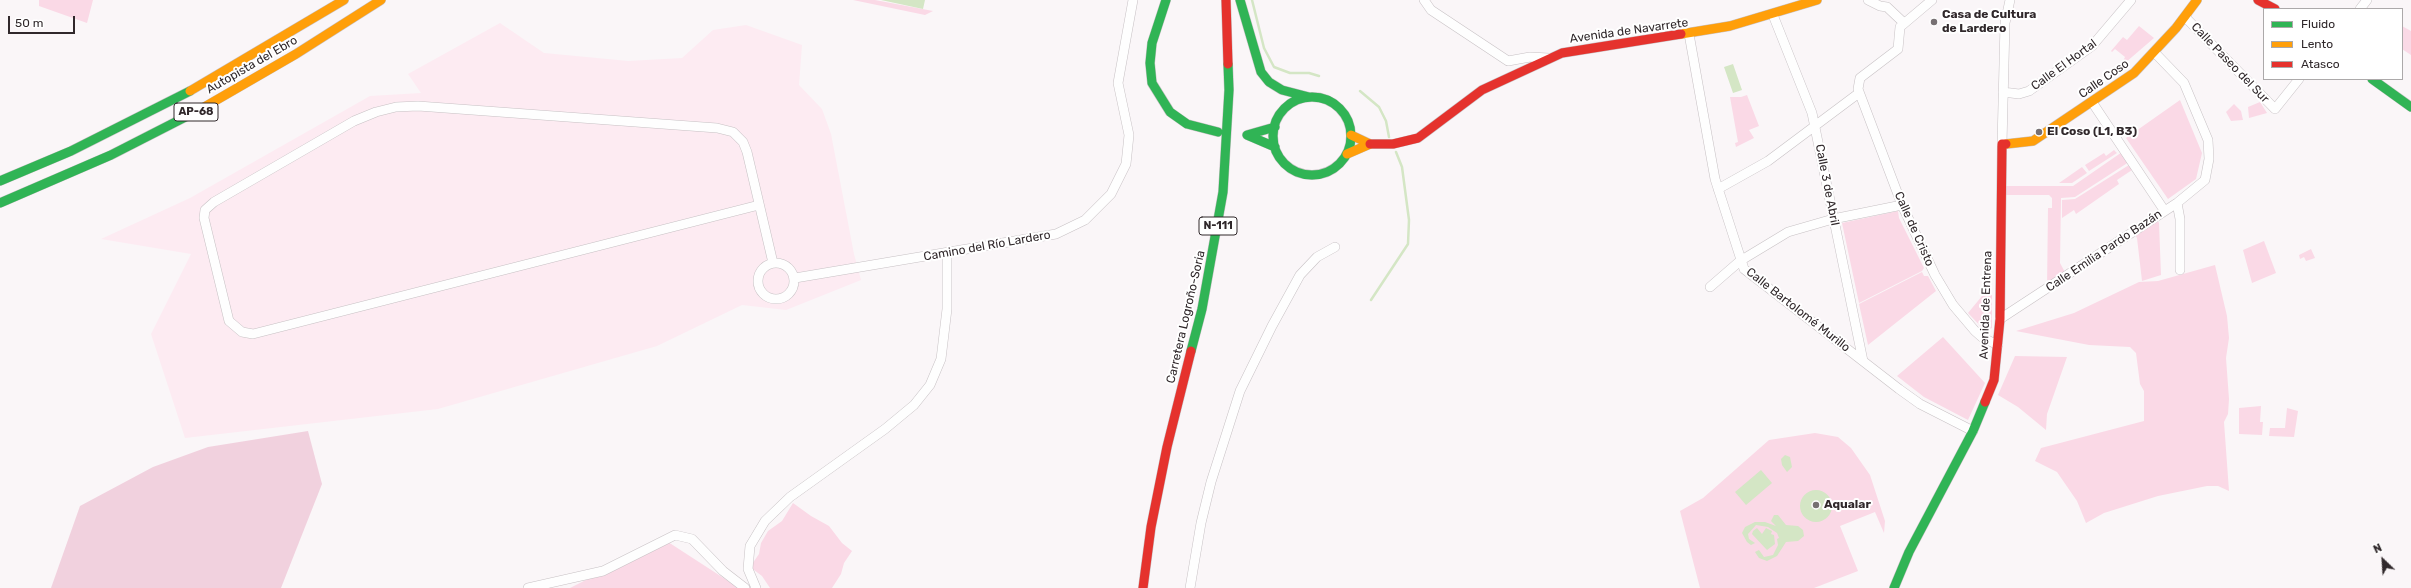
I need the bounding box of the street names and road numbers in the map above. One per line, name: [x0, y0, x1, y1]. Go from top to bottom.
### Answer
street label: Avenida de Navarrete: [1569, 16, 1689, 46]
street label: Calle Paseo del Sur: [2188, 20, 2272, 106]
street label: Autopista del Ebro: [204, 33, 300, 97]
street label: Calle El Hortal: [2028, 36, 2100, 94]
street label: Calle Coso: [2076, 56, 2132, 102]
road number: AP-68: [174, 103, 218, 121]
street label: Calle 3 de Abril: [1812, 143, 1842, 227]
street label: Calle de Cristo: [1891, 190, 1937, 268]
street label: Calle Emilia Pardo Bazán: [2043, 207, 2165, 295]
road number: N-111: [1199, 217, 1237, 235]
street label: Camino del Río Lardero: [922, 228, 1052, 264]
street label: Carretera Logroño-Soria: [1164, 249, 1208, 385]
street label: Avenida de Entrena: [1977, 250, 1995, 360]
street label: Calle Bartolomé Murillo: [1743, 265, 1853, 355]

